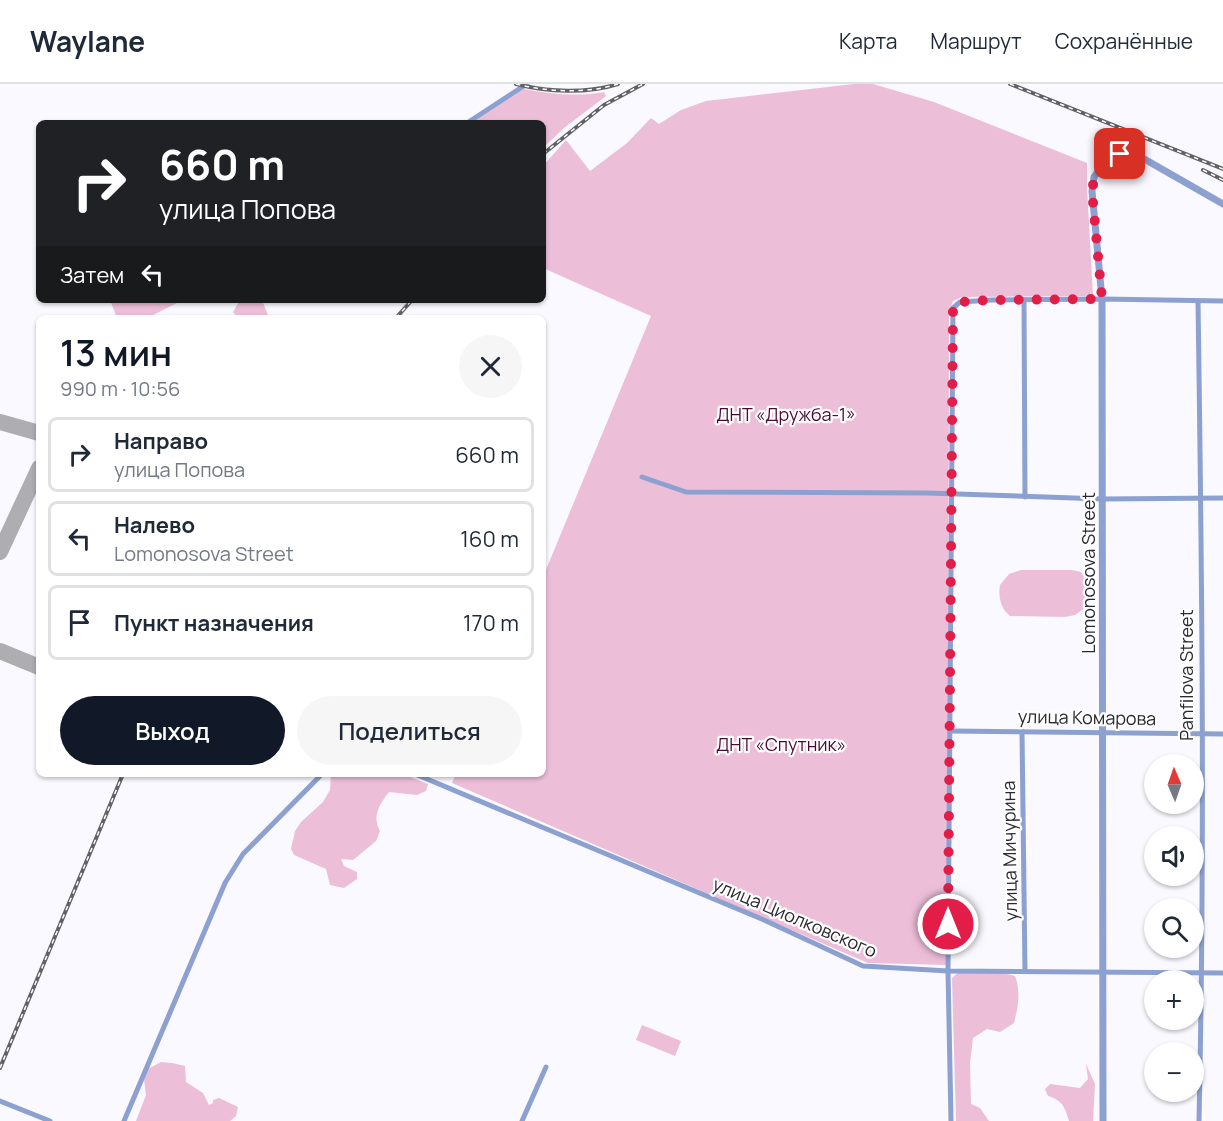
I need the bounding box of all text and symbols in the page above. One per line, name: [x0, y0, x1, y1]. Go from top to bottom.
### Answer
text: Waylane: [30, 22, 145, 60]
text: Карта: [839, 27, 897, 55]
text: Маршрут: [930, 27, 1022, 55]
text: Сохранённые: [1055, 27, 1193, 55]
pin: [1094, 128, 1145, 179]
text: 660 m: [159, 135, 285, 193]
icon: arrive: [1103, 137, 1136, 170]
icon: right: [60, 144, 138, 222]
text: улица Попова: [159, 190, 336, 227]
icon: left: [136, 258, 169, 291]
text: Затем: [60, 260, 124, 290]
text: 13 мин: [60, 328, 172, 377]
button: close: [459, 335, 522, 398]
text: 990 m · 10:56: [60, 375, 180, 402]
park label: ДНТ «Дружба-1»: [716, 402, 856, 426]
text: Направо: [114, 426, 208, 456]
icon: right: [63, 438, 96, 471]
text: 660 m: [455, 440, 519, 470]
text: улица Попова: [114, 456, 245, 483]
street label: Lomonosova Street: [1076, 492, 1100, 654]
text: Налево: [114, 510, 195, 540]
icon: left: [63, 522, 96, 555]
text: 160 m: [460, 524, 519, 554]
text: Lomonosova Street: [114, 540, 294, 567]
icon: arrive: [63, 606, 96, 639]
text: Пункт назначения: [114, 608, 314, 638]
text: 170 m: [463, 608, 519, 638]
street label: Panfilova Street: [1174, 609, 1198, 741]
button: Выход: [60, 696, 285, 765]
button: Поделиться: [297, 696, 522, 765]
street label: улица Комарова: [1018, 704, 1156, 730]
park label: ДНТ «Спутник»: [716, 732, 846, 756]
north arrow: [1144, 754, 1204, 814]
map controls: [1144, 754, 1204, 1102]
street label: улица Мичурина: [996, 780, 1022, 922]
button: sound: [1144, 826, 1204, 886]
street label: улица Циолковского: [709, 872, 881, 962]
position arrow: [916, 892, 980, 956]
button: search: [1144, 898, 1204, 958]
button: +: [1144, 970, 1204, 1030]
button: −: [1144, 1042, 1204, 1102]

